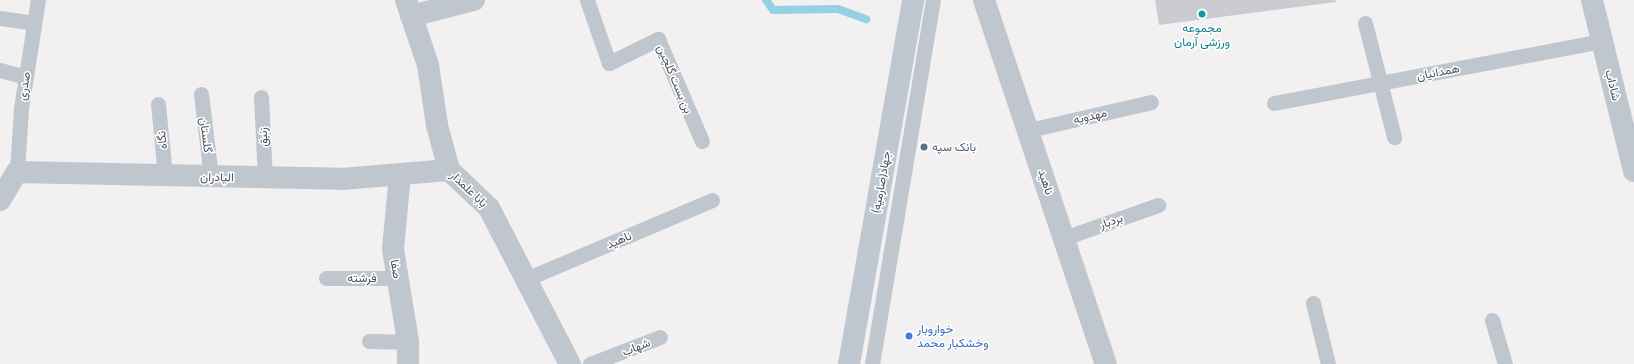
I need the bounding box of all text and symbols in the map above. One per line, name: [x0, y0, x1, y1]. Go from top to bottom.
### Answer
marker: مجموعه ورزشی آرمان: [1197, 9, 1207, 19]
place label: مجموعه ورزشی آرمان: [1174, 21, 1230, 49]
street label: بن بست گلچین: [654, 43, 696, 115]
street label: همدانیان: [1415, 61, 1461, 83]
street label: شاداب: [1602, 68, 1624, 102]
street label: صدری: [15, 71, 33, 101]
street label: مهدویه: [1072, 105, 1108, 127]
street label: گلستان: [197, 117, 215, 153]
street label: زنبق: [255, 127, 271, 147]
street label: نگاه: [154, 130, 170, 150]
place label: بانک سپه: [932, 140, 976, 154]
marker: بانک سپه: [919, 142, 929, 152]
street label: جهاد(صارمیه): [868, 150, 894, 214]
street label: بابا علمدار: [447, 168, 491, 210]
street label: ناهید: [1035, 168, 1057, 196]
street label: الیادران: [200, 170, 234, 184]
street label: بردبار: [1097, 210, 1125, 232]
street label: ناهید: [604, 228, 634, 252]
street label: صفا: [387, 258, 405, 280]
street label: فرشته: [347, 271, 377, 285]
place label: خواروبار وخشکبار محمد: [917, 322, 989, 350]
marker: خواروبار وخشکبار محمد: [904, 331, 914, 341]
street label: شهاب: [620, 335, 652, 359]

